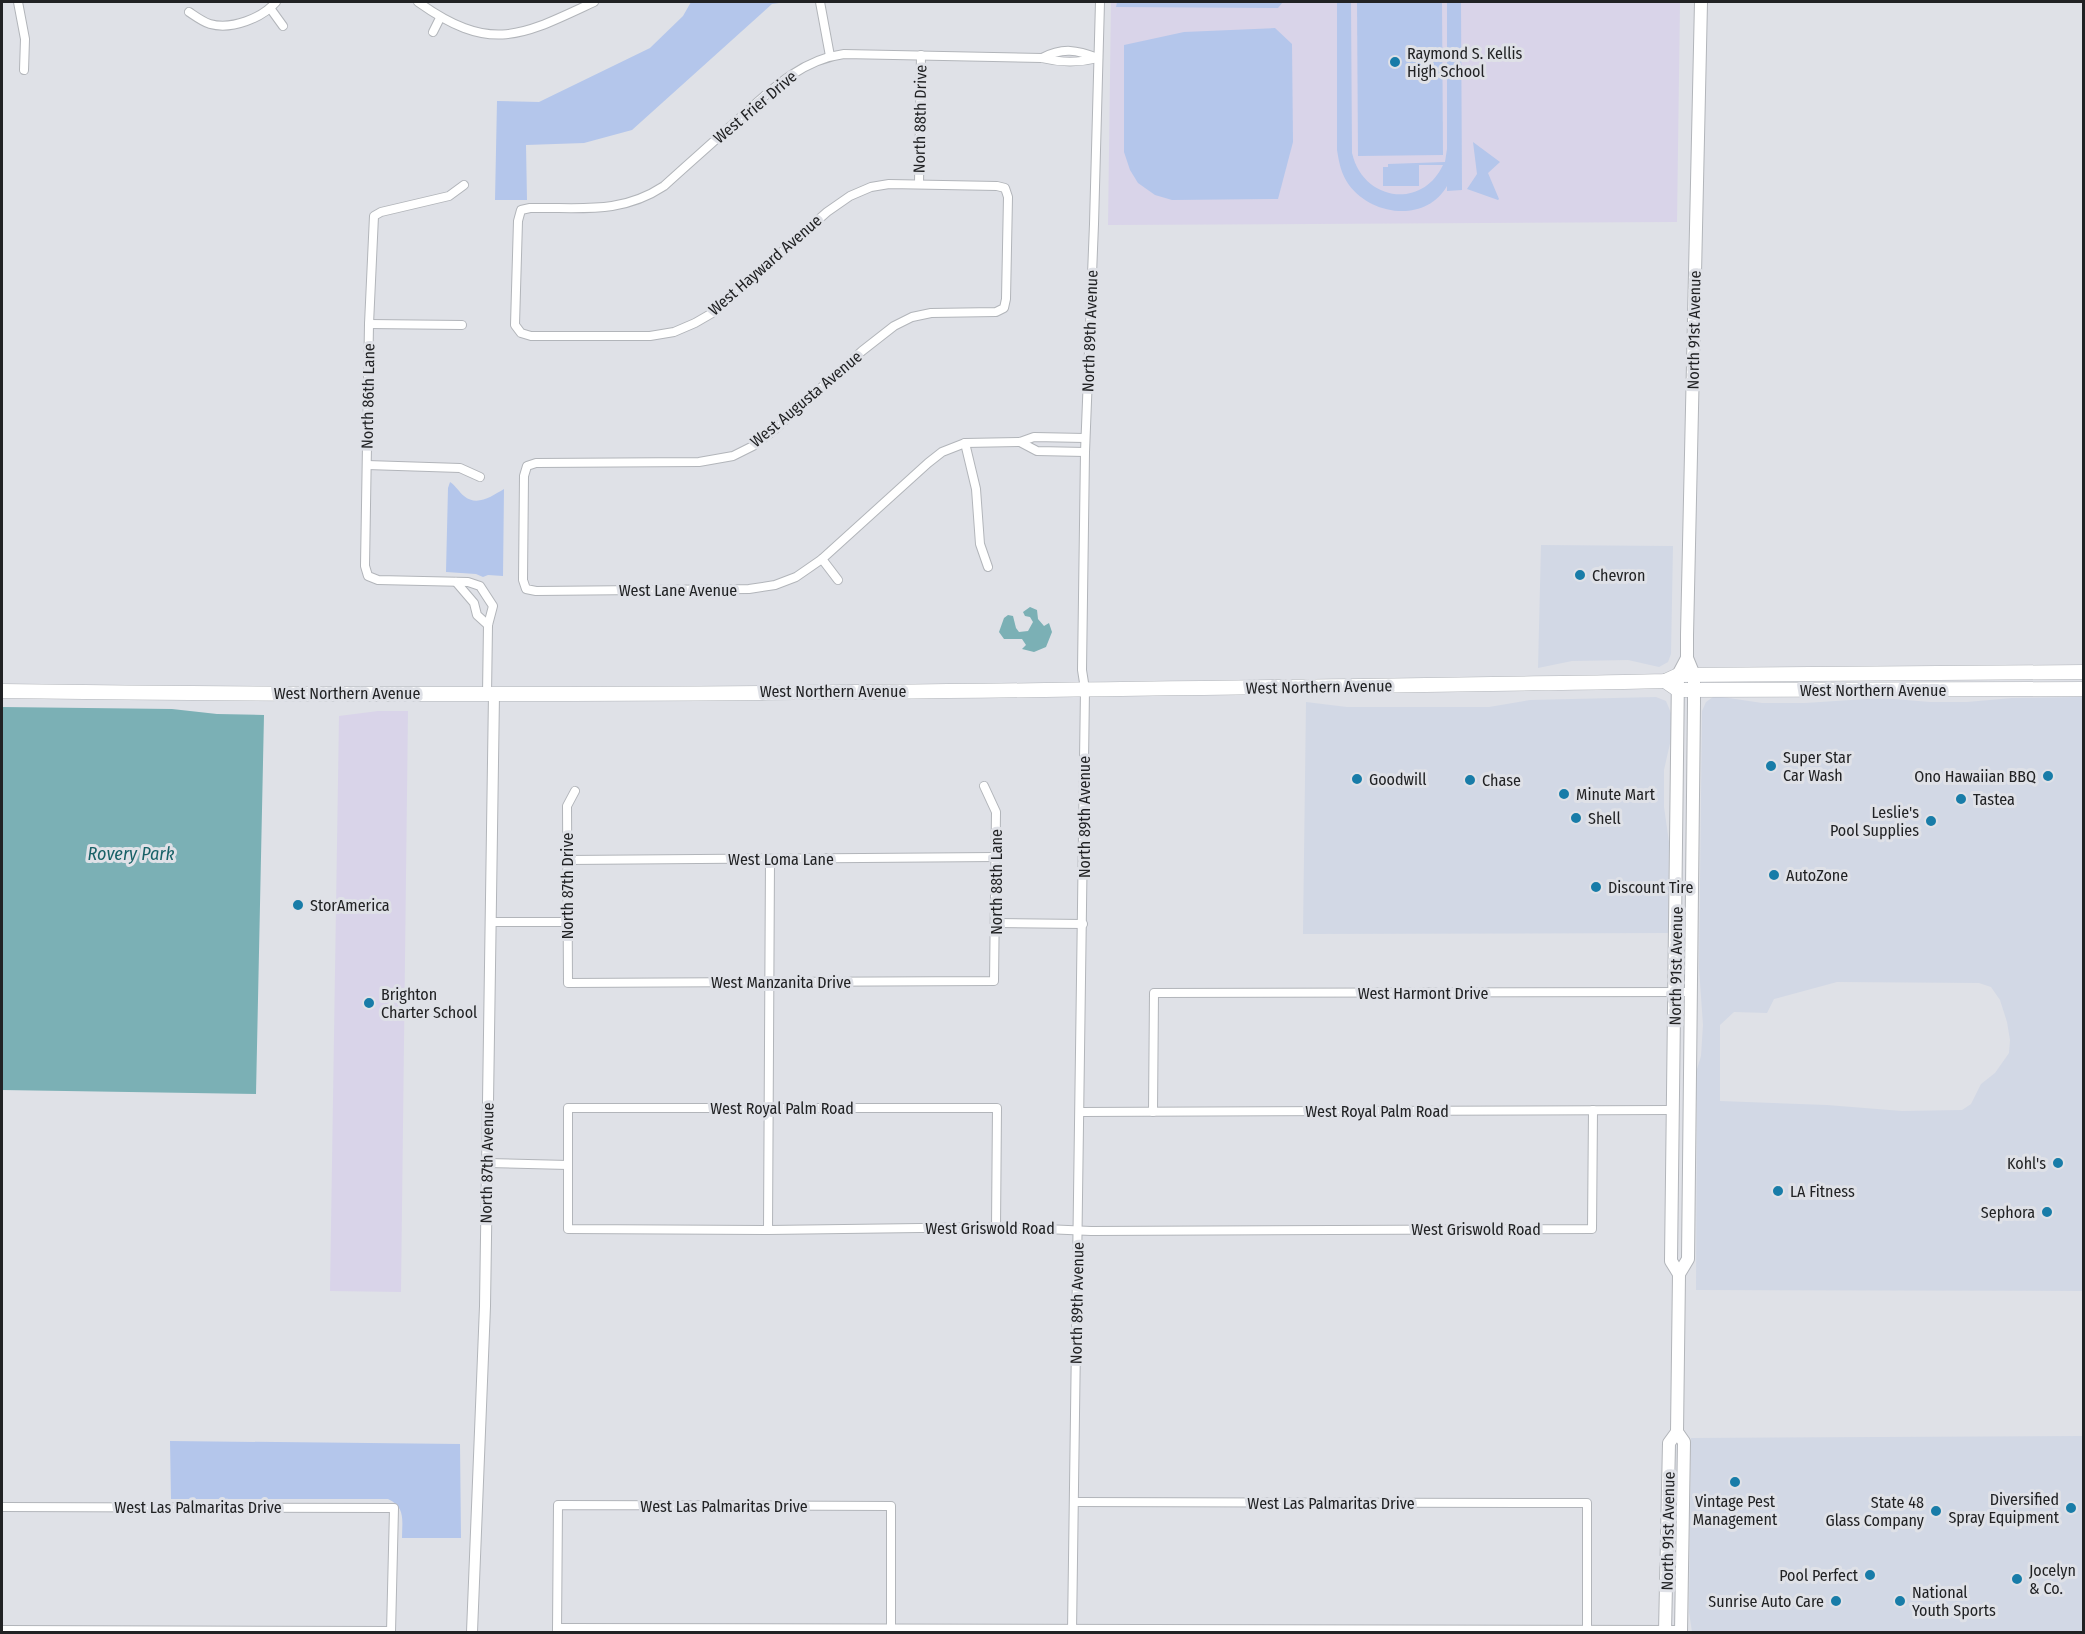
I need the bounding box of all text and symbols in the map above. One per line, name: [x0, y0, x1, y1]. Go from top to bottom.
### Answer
place label: Raymond S. Kellis High School: [1407, 44, 1522, 81]
marker: Raymond S. Kellis High School: [1388, 55, 1402, 69]
street label: North 88th Drive: [910, 65, 930, 173]
street label: West Frier Drive: [710, 67, 801, 147]
street label: West Hayward Avenue: [705, 211, 826, 319]
street label: North 89th Avenue: [1078, 270, 1102, 392]
street label: North 91st Avenue: [1683, 270, 1705, 390]
street label: North 86th Lane: [358, 343, 378, 449]
street label: West Augusta Avenue: [746, 347, 866, 451]
place label: Chevron: [1592, 566, 1645, 585]
marker: Chevron: [1573, 568, 1587, 582]
street label: West Lane Avenue: [619, 581, 737, 600]
street label: West Northern Avenue: [1245, 676, 1393, 698]
street label: West Northern Avenue: [1800, 681, 1946, 700]
street label: West Northern Avenue: [760, 682, 906, 701]
street label: West Northern Avenue: [274, 684, 420, 703]
place label: Super Star Car Wash: [1783, 748, 1852, 785]
street label: North 89th Avenue: [1075, 756, 1094, 878]
marker: Super Star Car Wash: [1764, 759, 1778, 773]
place label: Ono Hawaiian BBQ: [1914, 767, 2036, 786]
marker: Ono Hawaiian BBQ: [2041, 769, 2055, 783]
place label: Goodwill: [1369, 770, 1427, 789]
place label: Chase: [1482, 771, 1521, 790]
marker: Goodwill: [1350, 772, 1364, 786]
marker: Chase: [1463, 773, 1477, 787]
place label: Minute Mart: [1576, 785, 1656, 804]
marker: Minute Mart: [1557, 787, 1571, 801]
place label: Tastea: [1973, 790, 2015, 809]
marker: Tastea: [1954, 792, 1968, 806]
place label: Leslie's Pool Supplies: [1830, 803, 1919, 840]
place label: Shell: [1588, 809, 1621, 828]
marker: Shell: [1569, 811, 1583, 825]
marker: Leslie's Pool Supplies: [1924, 814, 1938, 828]
street label: North 88th Lane: [987, 829, 1006, 935]
street label: North 87th Drive: [558, 833, 577, 939]
water label: Rovery Park: [88, 843, 174, 865]
street label: West Loma Lane: [728, 850, 834, 869]
place label: AutoZone: [1786, 866, 1848, 885]
marker: AutoZone: [1767, 868, 1781, 882]
place label: Discount Tire: [1608, 878, 1693, 897]
marker: Discount Tire: [1589, 880, 1603, 894]
place label: StorAmerica: [310, 896, 390, 915]
marker: StorAmerica: [291, 898, 305, 912]
street label: North 91st Avenue: [1665, 906, 1687, 1026]
street label: West Manzanita Drive: [711, 973, 851, 992]
street label: West Harmont Drive: [1358, 984, 1488, 1003]
place label: Brighton Charter School: [381, 985, 477, 1022]
marker: Brighton Charter School: [362, 996, 376, 1010]
street label: West Royal Palm Road: [710, 1099, 854, 1118]
street label: North 87th Avenue: [476, 1102, 498, 1224]
street label: West Royal Palm Road: [1305, 1102, 1449, 1121]
place label: Kohl's: [2007, 1154, 2046, 1173]
marker: Kohl's: [2051, 1156, 2065, 1170]
place label: LA Fitness: [1790, 1182, 1855, 1201]
marker: LA Fitness: [1771, 1184, 1785, 1198]
place label: Sephora: [1981, 1203, 2035, 1222]
marker: Sephora: [2040, 1205, 2054, 1219]
street label: West Griswold Road: [925, 1219, 1055, 1238]
street label: West Griswold Road: [1411, 1220, 1541, 1239]
street label: North 89th Avenue: [1066, 1242, 1088, 1364]
street label: North 91st Avenue: [1657, 1471, 1679, 1591]
marker: Vintage Pest Management: [1728, 1475, 1742, 1489]
place label: Diversified Spray Equipment: [1948, 1490, 2060, 1527]
place label: Vintage Pest Management: [1693, 1492, 1778, 1529]
place label: State 48 Glass Company: [1826, 1493, 1925, 1530]
street label: West Las Palmaritas Drive: [1247, 1494, 1415, 1513]
street label: West Las Palmaritas Drive: [640, 1497, 808, 1516]
street label: West Las Palmaritas Drive: [114, 1498, 282, 1517]
marker: Diversified Spray Equipment: [2064, 1501, 2078, 1515]
marker: State 48 Glass Company: [1929, 1504, 1943, 1518]
place label: Jocelyn & Co.: [2029, 1561, 2076, 1598]
place label: Pool Perfect: [1779, 1566, 1859, 1585]
marker: Pool Perfect: [1863, 1568, 1877, 1582]
marker: Jocelyn & Co.: [2010, 1572, 2024, 1586]
place label: National Youth Sports: [1912, 1583, 1996, 1620]
place label: Sunrise Auto Care: [1708, 1592, 1824, 1611]
marker: Sunrise Auto Care: [1829, 1594, 1843, 1608]
marker: National Youth Sports: [1893, 1594, 1907, 1608]

